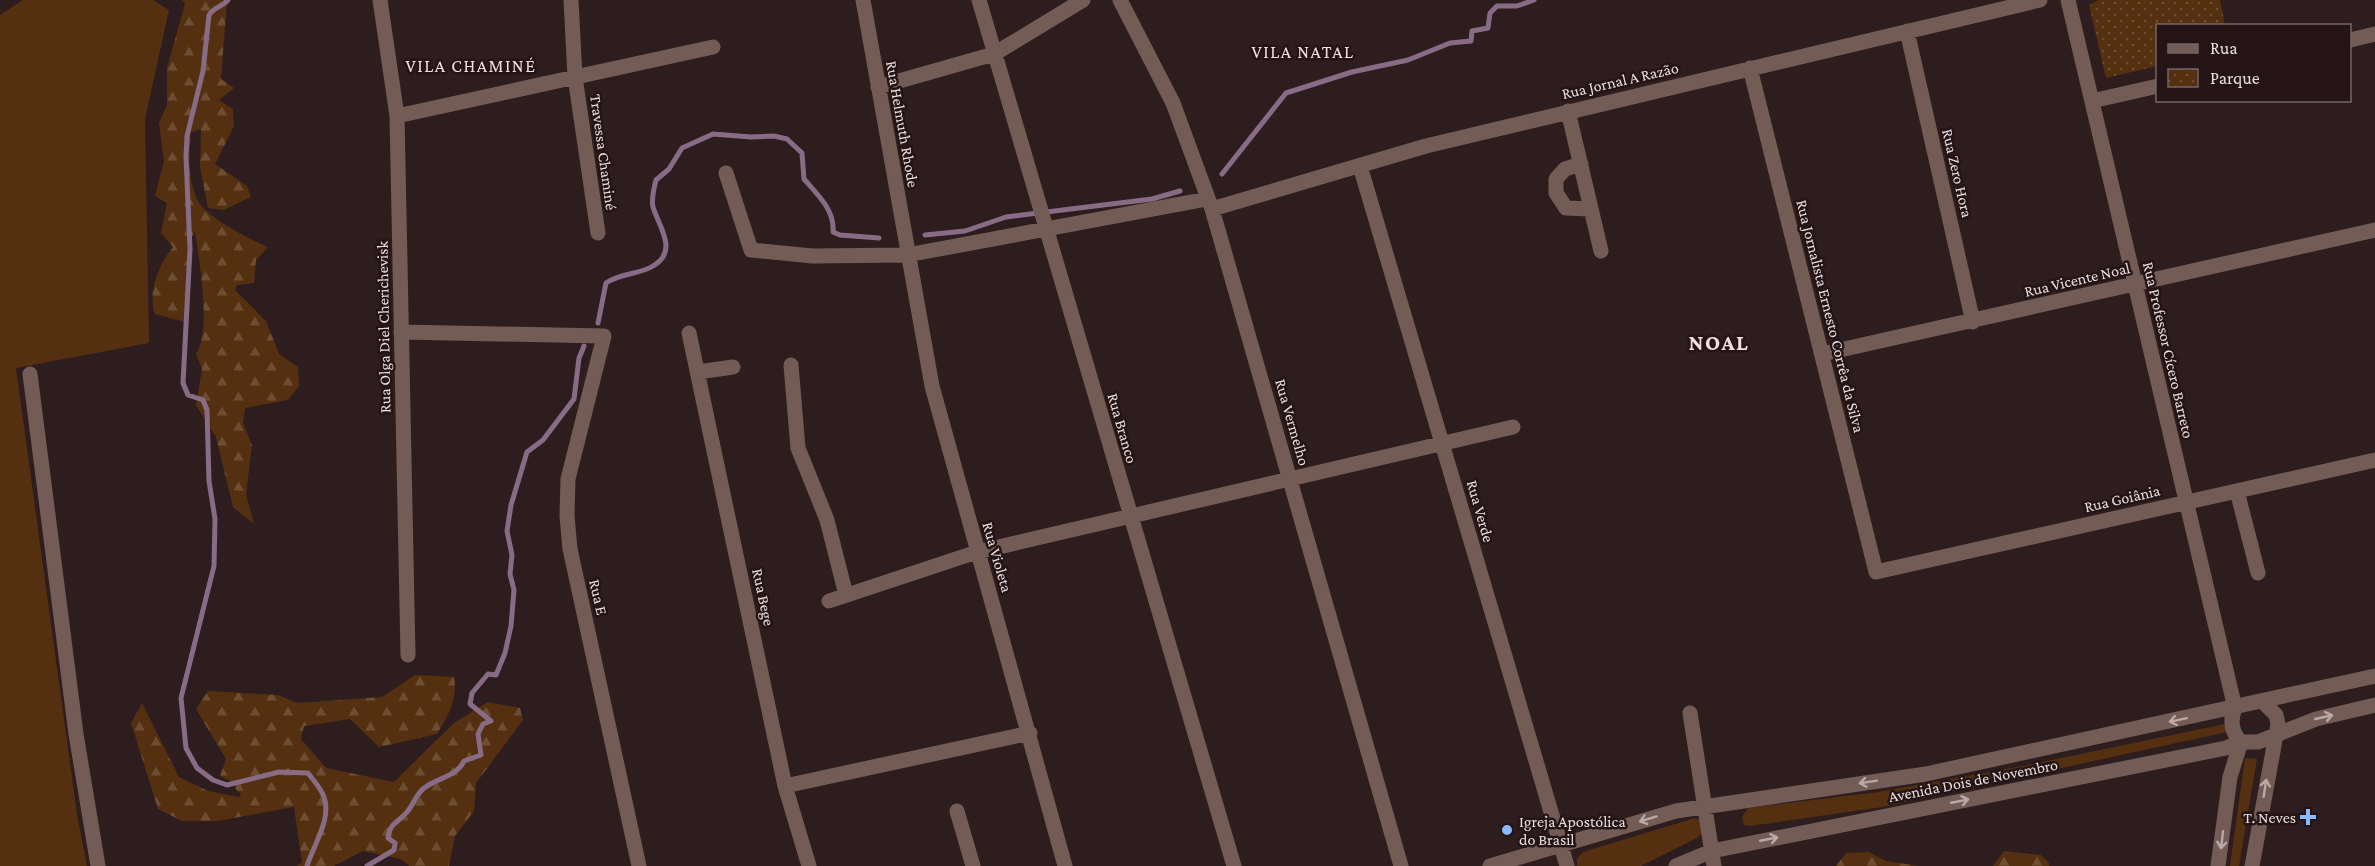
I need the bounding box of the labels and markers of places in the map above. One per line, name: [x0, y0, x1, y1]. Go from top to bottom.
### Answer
place label: T. Neves: [2243, 809, 2296, 826]
marker: T. Neves: [2301, 810, 2315, 824]
place label: Igreja Apostólica do Brasil: [1519, 813, 1626, 848]
marker: Igreja Apostólica do Brasil: [1500, 823, 1514, 837]

